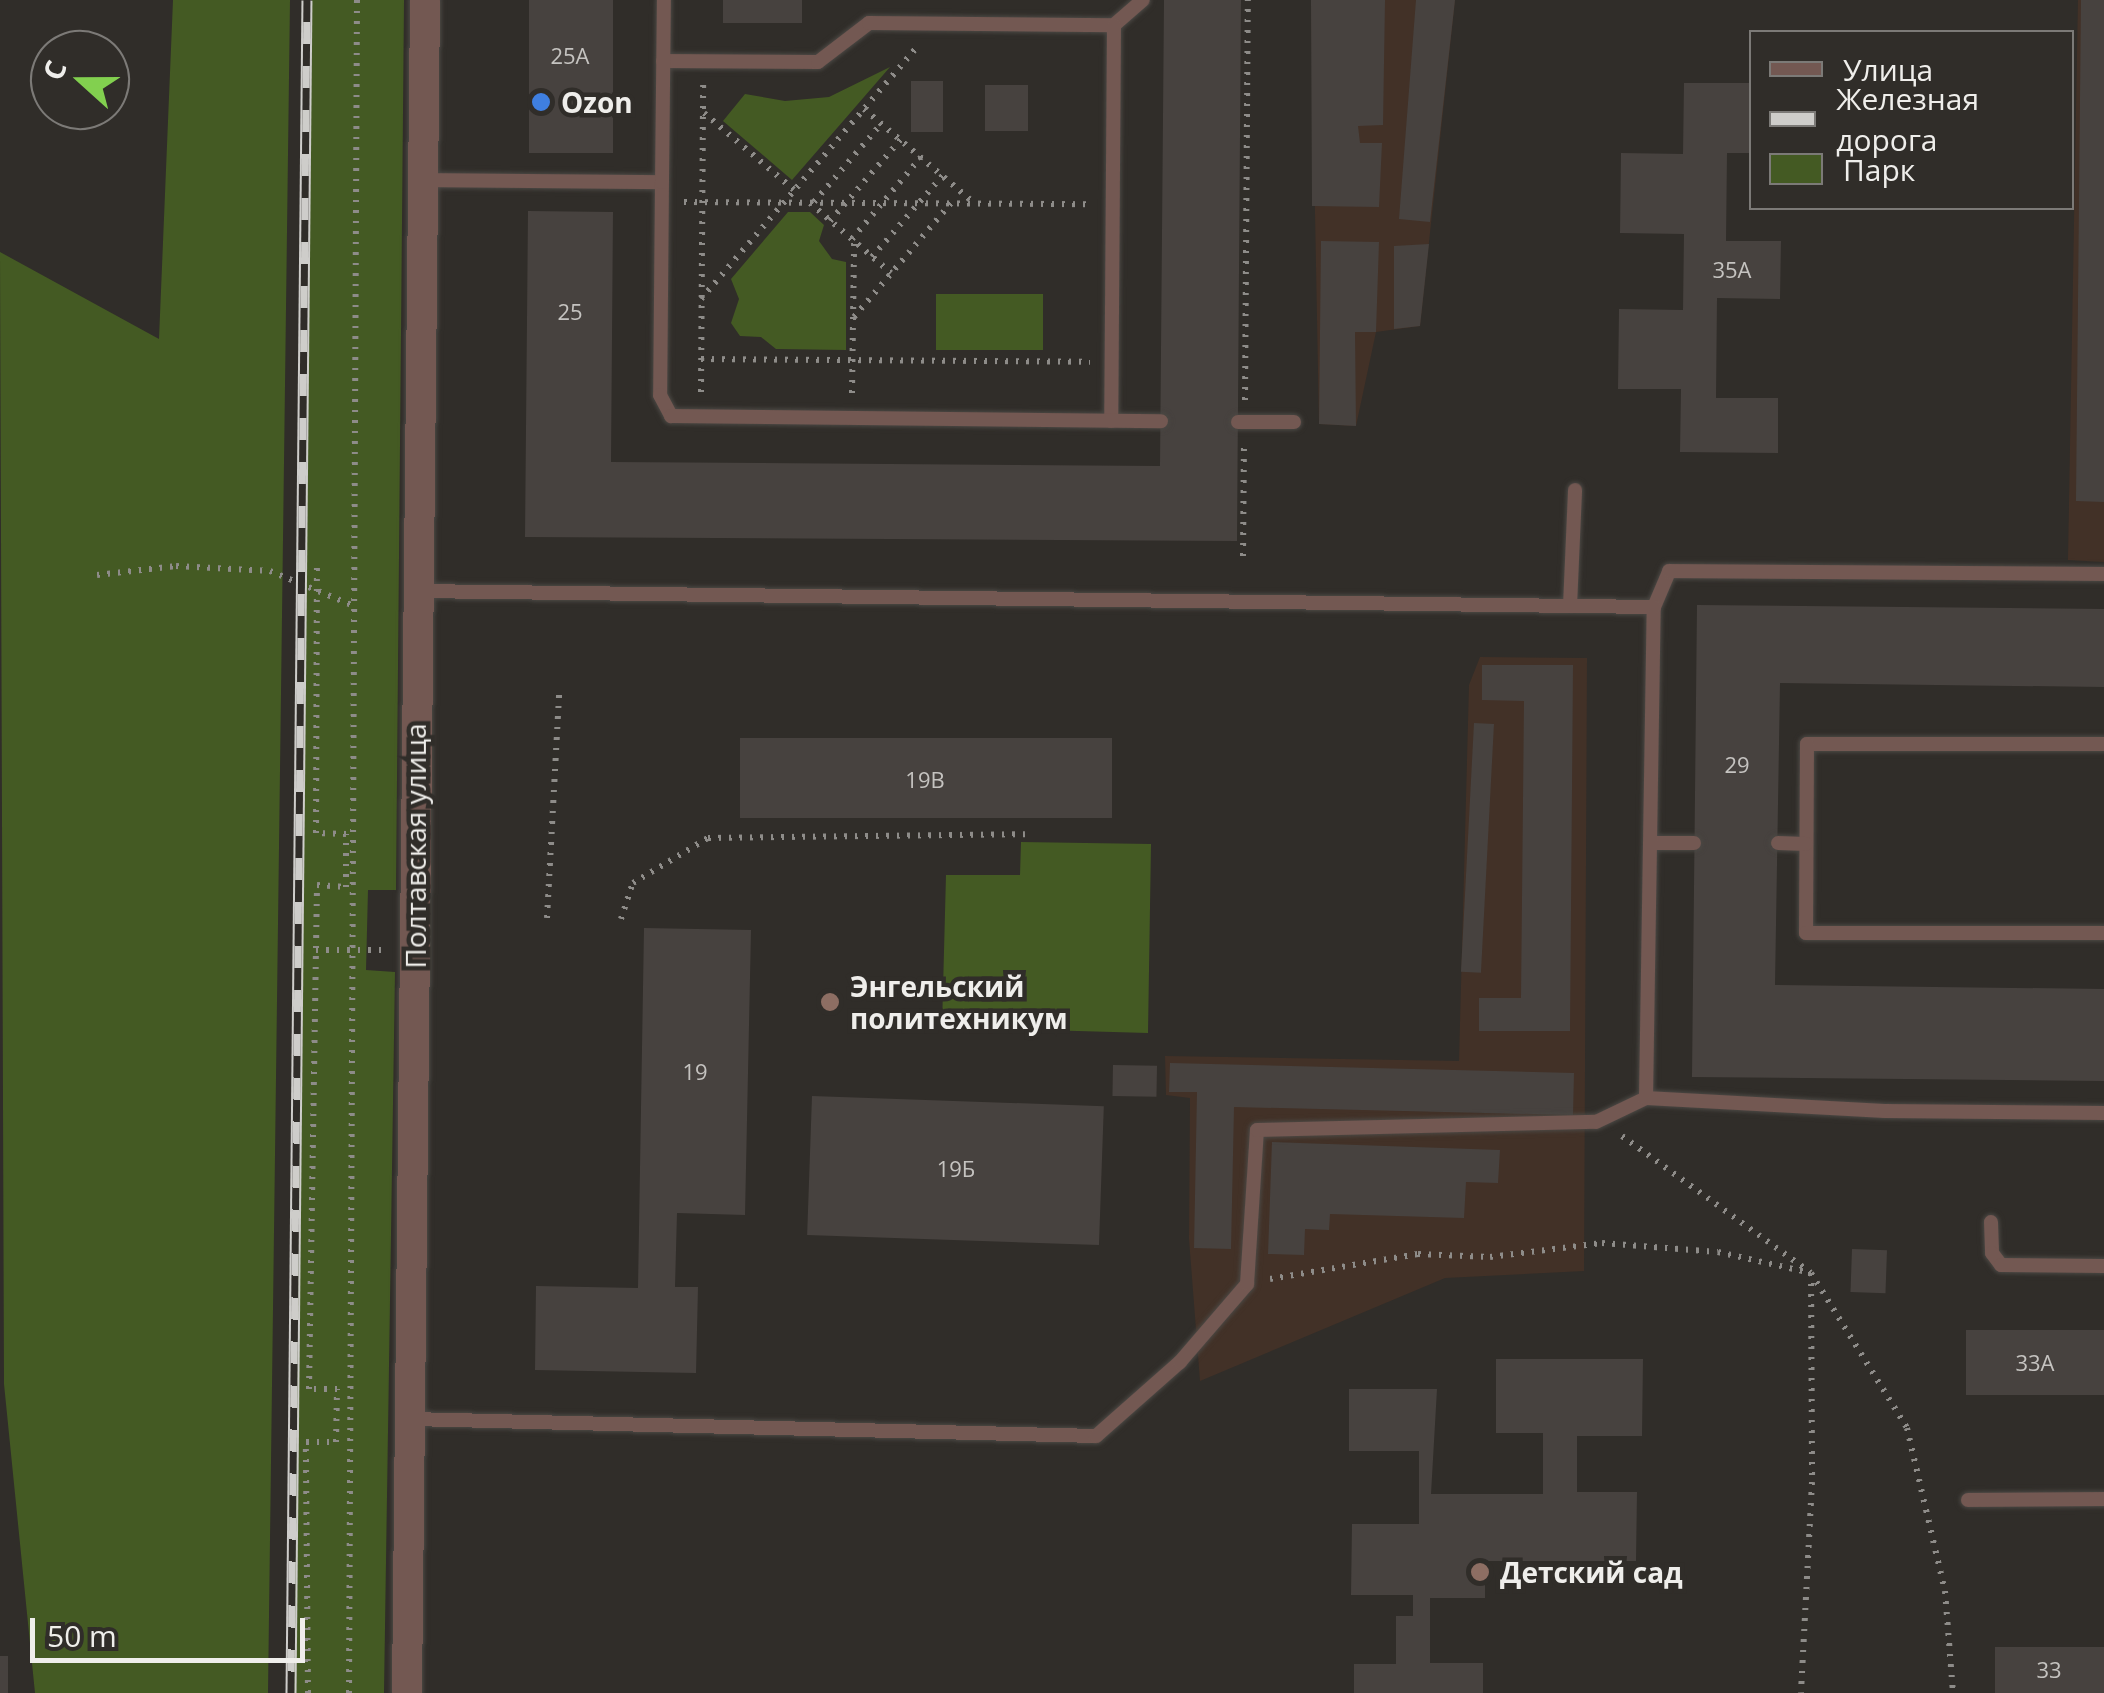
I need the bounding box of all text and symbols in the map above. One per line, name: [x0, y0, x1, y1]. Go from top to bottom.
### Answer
north arrow: [30, 30, 130, 130]
legend: [1749, 30, 2074, 210]
house number: 25А: [550, 43, 590, 69]
text: Улица: [1843, 49, 1933, 90]
text: С: [33, 55, 75, 85]
text: Железная дорога: [1836, 78, 1979, 160]
place label: Ozon: [561, 85, 633, 119]
marker: Ozon: [530, 91, 552, 113]
text: Парк: [1843, 149, 1915, 190]
house number: 35А: [1712, 257, 1752, 283]
house number: 25: [557, 299, 583, 325]
street label: Полтавская улица: [398, 723, 432, 969]
house number: 29: [1724, 752, 1750, 778]
house number: 19В: [905, 767, 945, 793]
place label: Энгельский политехникум: [850, 969, 1068, 1035]
marker: Энгельский политехникум: [819, 991, 841, 1013]
house number: 19: [682, 1059, 708, 1085]
house number: 19Б: [937, 1156, 975, 1182]
house number: 33А: [2015, 1350, 2055, 1376]
place label: Детский сад: [1500, 1555, 1683, 1589]
marker: Детский сад: [1469, 1561, 1491, 1583]
scale bar: [35, 1598, 310, 1660]
text: 50 m: [47, 1615, 117, 1656]
house number: 33: [2036, 1657, 2062, 1683]

